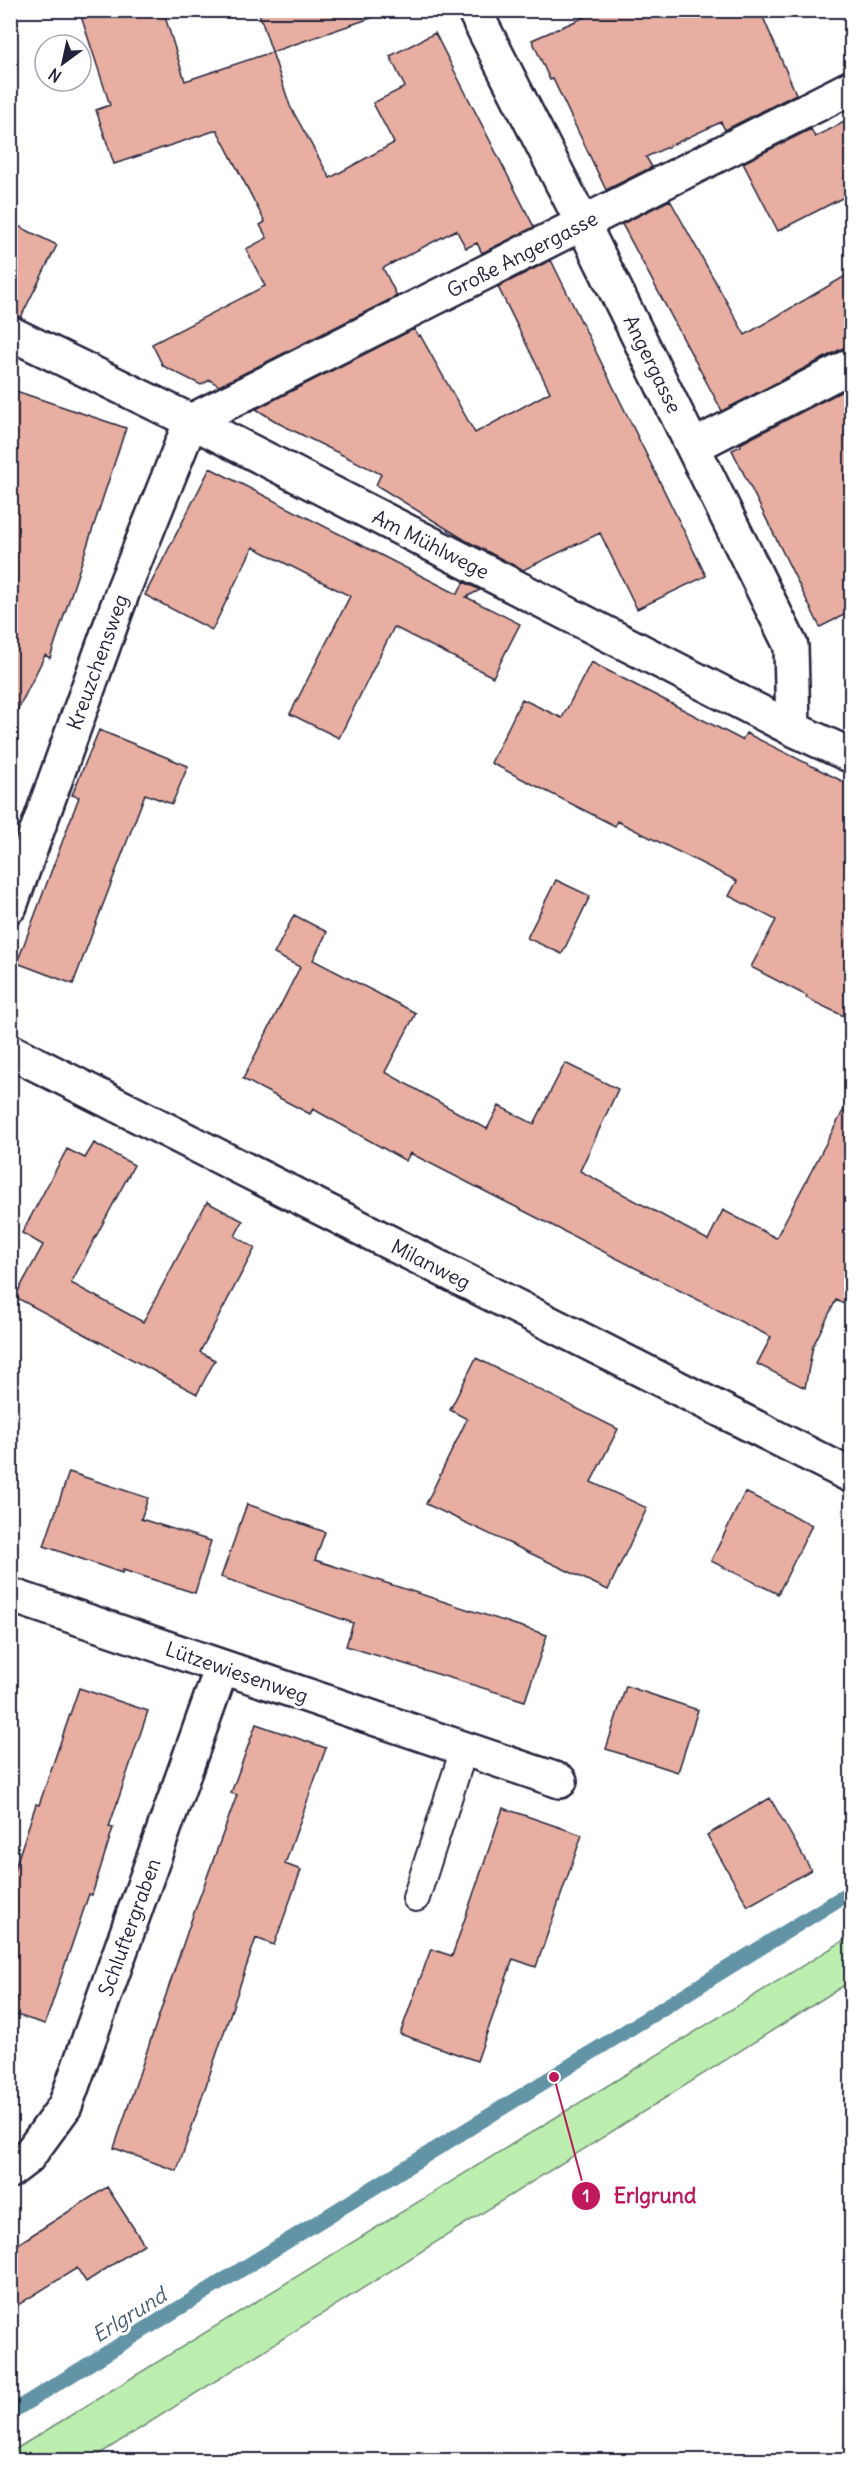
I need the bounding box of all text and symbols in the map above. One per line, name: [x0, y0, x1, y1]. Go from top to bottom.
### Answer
north arrow: [33, 33, 93, 93]
text: N: [45, 64, 65, 87]
street label: Große Angergasse: [442, 205, 602, 303]
street label: Angergasse: [619, 311, 687, 417]
street label: Am Mühlwege: [369, 504, 493, 584]
street label: Kreuzchensweg: [61, 591, 133, 733]
street label: Milanweg: [387, 1233, 475, 1295]
street label: Lützewiesenweg: [162, 1636, 312, 1708]
street label: Schluftergraben: [93, 1855, 165, 1999]
callout: Erlgrund: [571, 2176, 708, 2215]
text: Erlgrund: [614, 2182, 697, 2209]
text: 1: [582, 2184, 590, 2207]
water label: Erlgrund: [87, 2280, 173, 2348]

